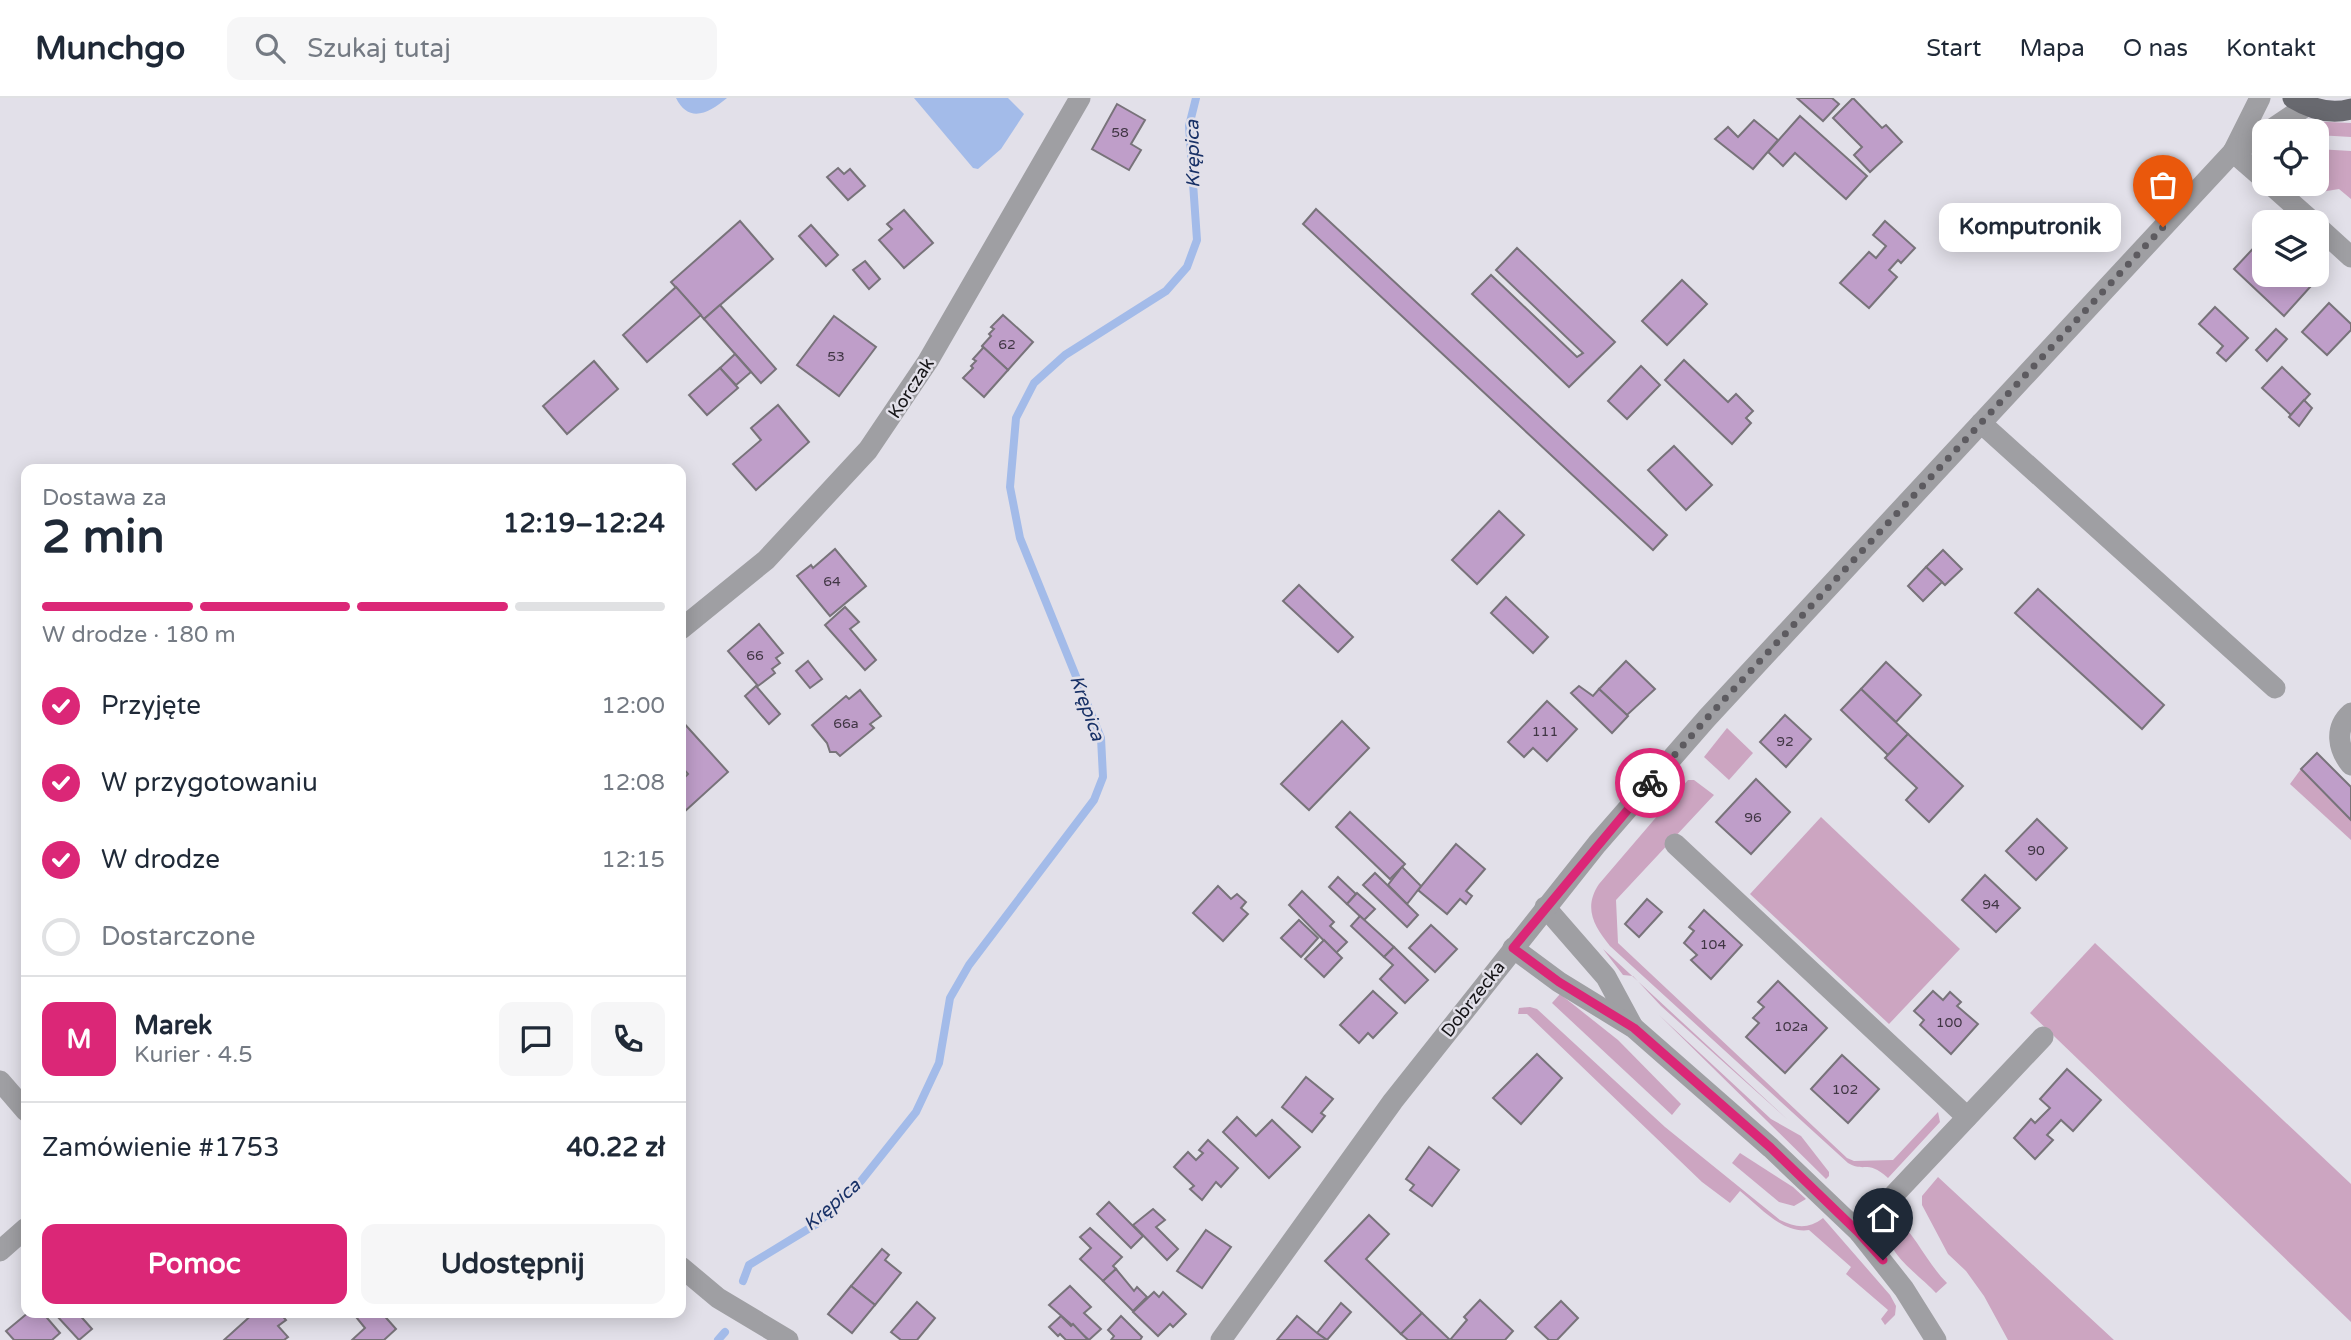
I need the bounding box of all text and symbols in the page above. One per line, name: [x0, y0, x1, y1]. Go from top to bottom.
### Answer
search box: [227, 17, 717, 80]
text: Munchgo: [35, 29, 185, 68]
icon: search: [251, 29, 289, 67]
text: Szukaj tutaj: [307, 33, 451, 64]
text: Start: [1926, 34, 1981, 63]
text: Mapa: [2019, 34, 2085, 63]
text: O nas: [2123, 34, 2188, 63]
text: Kontakt: [2226, 34, 2316, 63]
water label: Krępica: [1181, 118, 1205, 188]
map controls: [2252, 119, 2329, 287]
button: locate: [2252, 119, 2329, 196]
house number: 58: [1111, 124, 1129, 141]
pin: [2133, 155, 2193, 227]
icon: bag: [2144, 166, 2182, 204]
callout: Komputronik: [1939, 202, 2121, 252]
button: layers: [2252, 210, 2329, 287]
text: Komputronik: [1959, 213, 2101, 241]
house number: 62: [998, 336, 1016, 353]
house number: 53: [827, 348, 845, 365]
street label: Korczak: [883, 353, 939, 423]
text: Dostawa za: [42, 484, 167, 512]
text: 12:19–12:24: [503, 508, 665, 539]
text: 2 min: [42, 510, 165, 565]
house number: 64: [823, 573, 841, 590]
text: W drodze · 180 m: [42, 621, 236, 649]
house number: 66: [746, 647, 764, 664]
water label: Krępica: [1065, 672, 1109, 745]
icon: check: [42, 687, 80, 725]
text: Przyjęte: [101, 690, 201, 721]
text: 12:00: [601, 692, 665, 720]
house number: 66a: [833, 715, 859, 732]
house number: 111: [1532, 723, 1558, 740]
house number: 92: [1776, 733, 1794, 750]
courier: [1615, 748, 1685, 818]
icon: check: [42, 764, 80, 802]
icon: bike: [1631, 764, 1669, 802]
text: W przygotowaniu: [101, 767, 318, 798]
text: 12:08: [601, 769, 665, 797]
house number: 96: [1744, 809, 1762, 826]
icon: check: [42, 841, 80, 879]
house number: 90: [2027, 842, 2045, 859]
text: W drodze: [101, 844, 220, 875]
text: 12:15: [601, 846, 665, 874]
house number: 94: [1982, 896, 2000, 913]
text: Dostarczone: [101, 921, 256, 952]
house number: 104: [1700, 936, 1726, 953]
street label: Dobrzecka: [1436, 956, 1510, 1042]
button: chat: [499, 1002, 573, 1076]
button: phone: [591, 1002, 665, 1076]
text: Marek: [134, 1010, 212, 1041]
house number: 100: [1936, 1014, 1962, 1031]
house number: 102a: [1774, 1018, 1808, 1035]
text: M: [66, 1024, 92, 1055]
text: Kurier · 4.5: [134, 1041, 253, 1069]
house number: 102: [1832, 1081, 1858, 1098]
text: Zamówienie #1753: [42, 1132, 279, 1163]
text: 40.22 zł: [566, 1132, 665, 1163]
water label: Krępica: [799, 1174, 866, 1236]
pin: [1853, 1188, 1913, 1260]
icon: home: [1864, 1199, 1902, 1237]
button: Pomoc: [42, 1224, 347, 1304]
button: Udostępnij: [361, 1224, 665, 1304]

